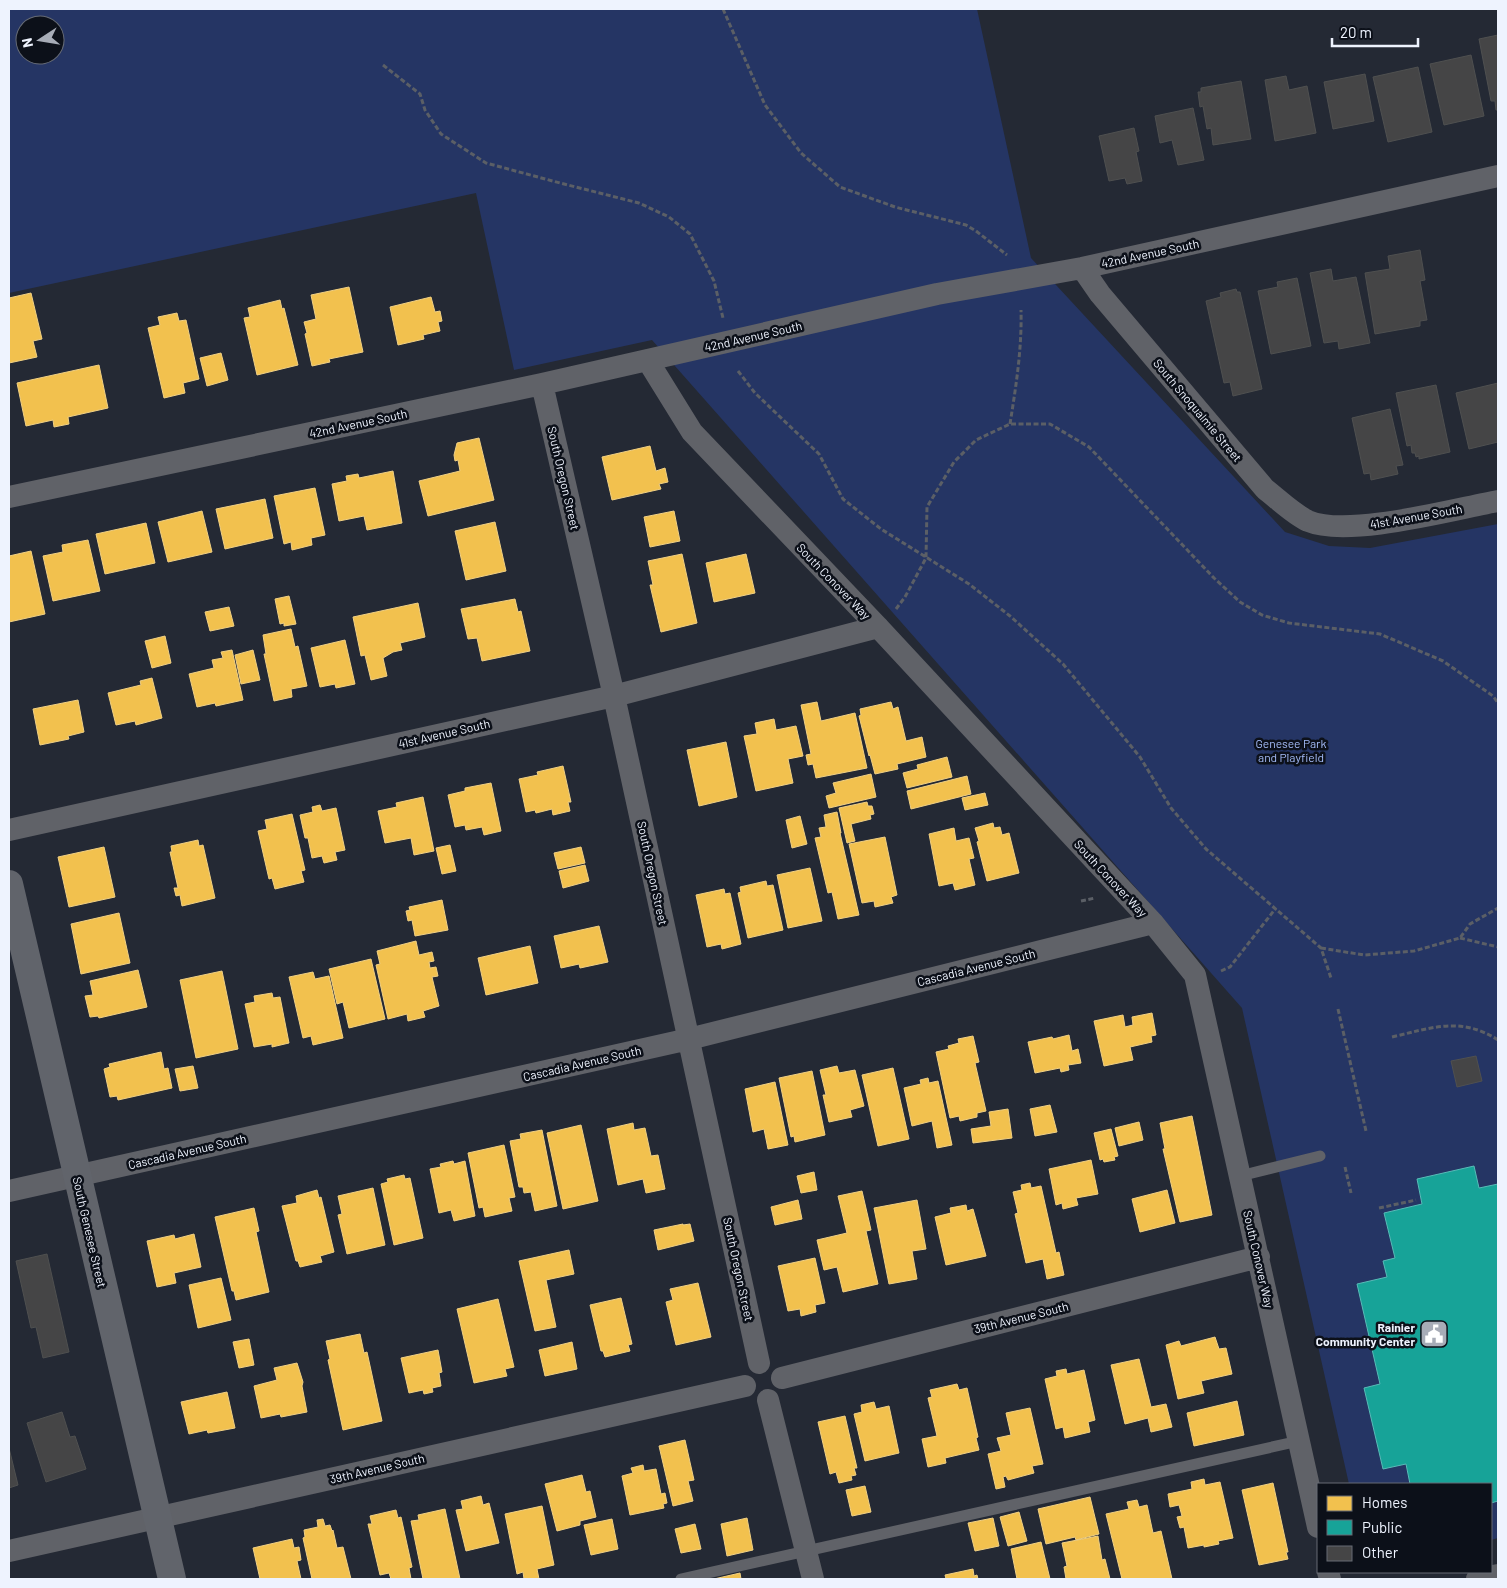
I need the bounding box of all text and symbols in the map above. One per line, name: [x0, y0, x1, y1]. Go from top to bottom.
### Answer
north arrow: [15, 15, 65, 65]
scale bar: [1332, 15, 1418, 47]
text: 20 m: [1340, 23, 1372, 41]
text: N: [18, 36, 36, 49]
street label: 42nd Avenue South: [1100, 236, 1200, 270]
street label: 42nd Avenue South: [703, 318, 803, 354]
street label: South Snoqualmie Street: [1151, 356, 1245, 464]
street label: 42nd Avenue South: [308, 406, 408, 440]
street label: South Oregon Street: [545, 425, 583, 531]
street label: 41st Avenue South: [1369, 501, 1463, 531]
street label: South Conover Way: [794, 540, 874, 622]
street label: 41st Avenue South: [397, 716, 491, 750]
park label: Genesee Park and Playfield: [1256, 736, 1326, 764]
street label: South Oregon Street: [635, 820, 671, 926]
street label: South Conover Way: [1072, 837, 1151, 920]
street label: Cascadia Avenue South: [916, 946, 1036, 988]
street label: Cascadia Avenue South: [521, 1043, 643, 1083]
street label: Cascadia Avenue South: [126, 1131, 248, 1171]
street label: South Genesee Street: [70, 1175, 110, 1289]
street label: South Conover Way: [1241, 1209, 1277, 1310]
street label: South Oregon Street: [721, 1216, 757, 1322]
street label: 39th Avenue South: [972, 1298, 1070, 1336]
public building icon: Rainier Community Center: [1419, 1319, 1449, 1349]
place label: Rainier Community Center: [1316, 1320, 1415, 1348]
street label: 39th Avenue South: [328, 1450, 426, 1486]
legend: [1317, 1483, 1492, 1573]
text: Homes: [1362, 1493, 1407, 1511]
text: Public: [1362, 1518, 1402, 1536]
text: Other: [1362, 1543, 1399, 1561]

